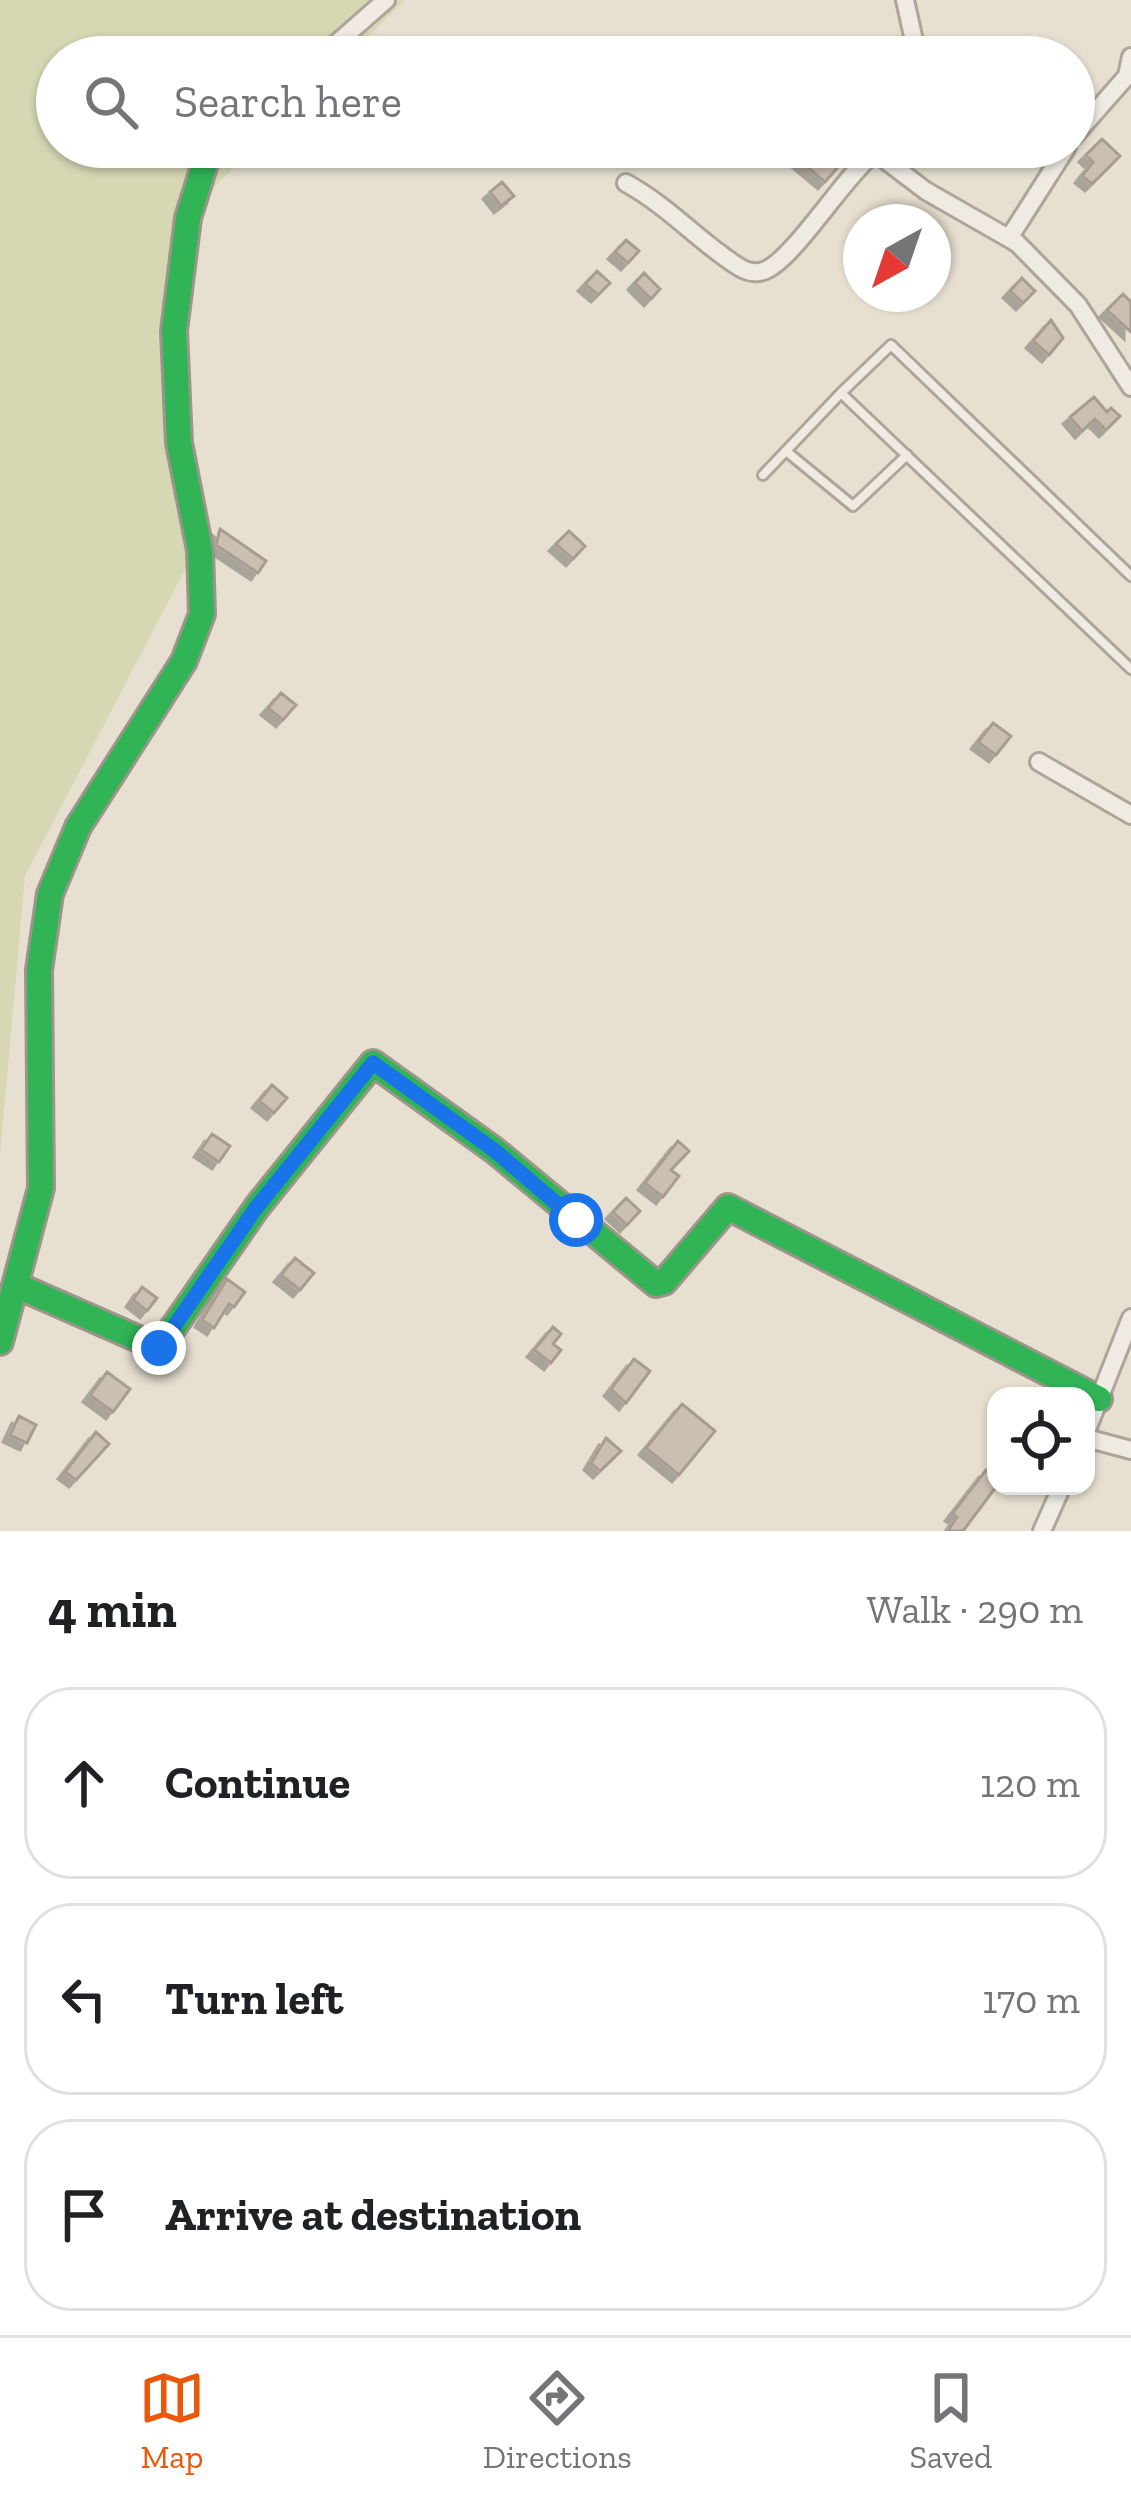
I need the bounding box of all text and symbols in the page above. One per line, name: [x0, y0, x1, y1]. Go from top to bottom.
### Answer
search box: [36, 36, 1095, 168]
icon: search: [78, 69, 144, 135]
text: Search here: [174, 75, 402, 129]
north arrow: [843, 204, 951, 312]
route start: [549, 1193, 603, 1247]
route end: [132, 1321, 186, 1375]
map controls: [987, 1387, 1095, 1495]
button: locate: [987, 1387, 1095, 1495]
text: 4 min: [48, 1579, 177, 1640]
text: Walk · 290 m: [867, 1586, 1083, 1633]
icon: ahead: [51, 1750, 117, 1816]
text: Continue: [165, 1756, 350, 1810]
text: 120 m: [980, 1760, 1080, 1807]
icon: left: [51, 1966, 117, 2032]
text: Turn left: [165, 1972, 343, 2026]
text: 170 m: [982, 1976, 1080, 2023]
icon: arrive: [51, 2182, 117, 2248]
text: Arrive at destination: [165, 2188, 581, 2242]
tab: Map: [139, 2365, 205, 2476]
tab: Directions: [483, 2365, 632, 2476]
tab: Saved: [909, 2365, 992, 2476]

